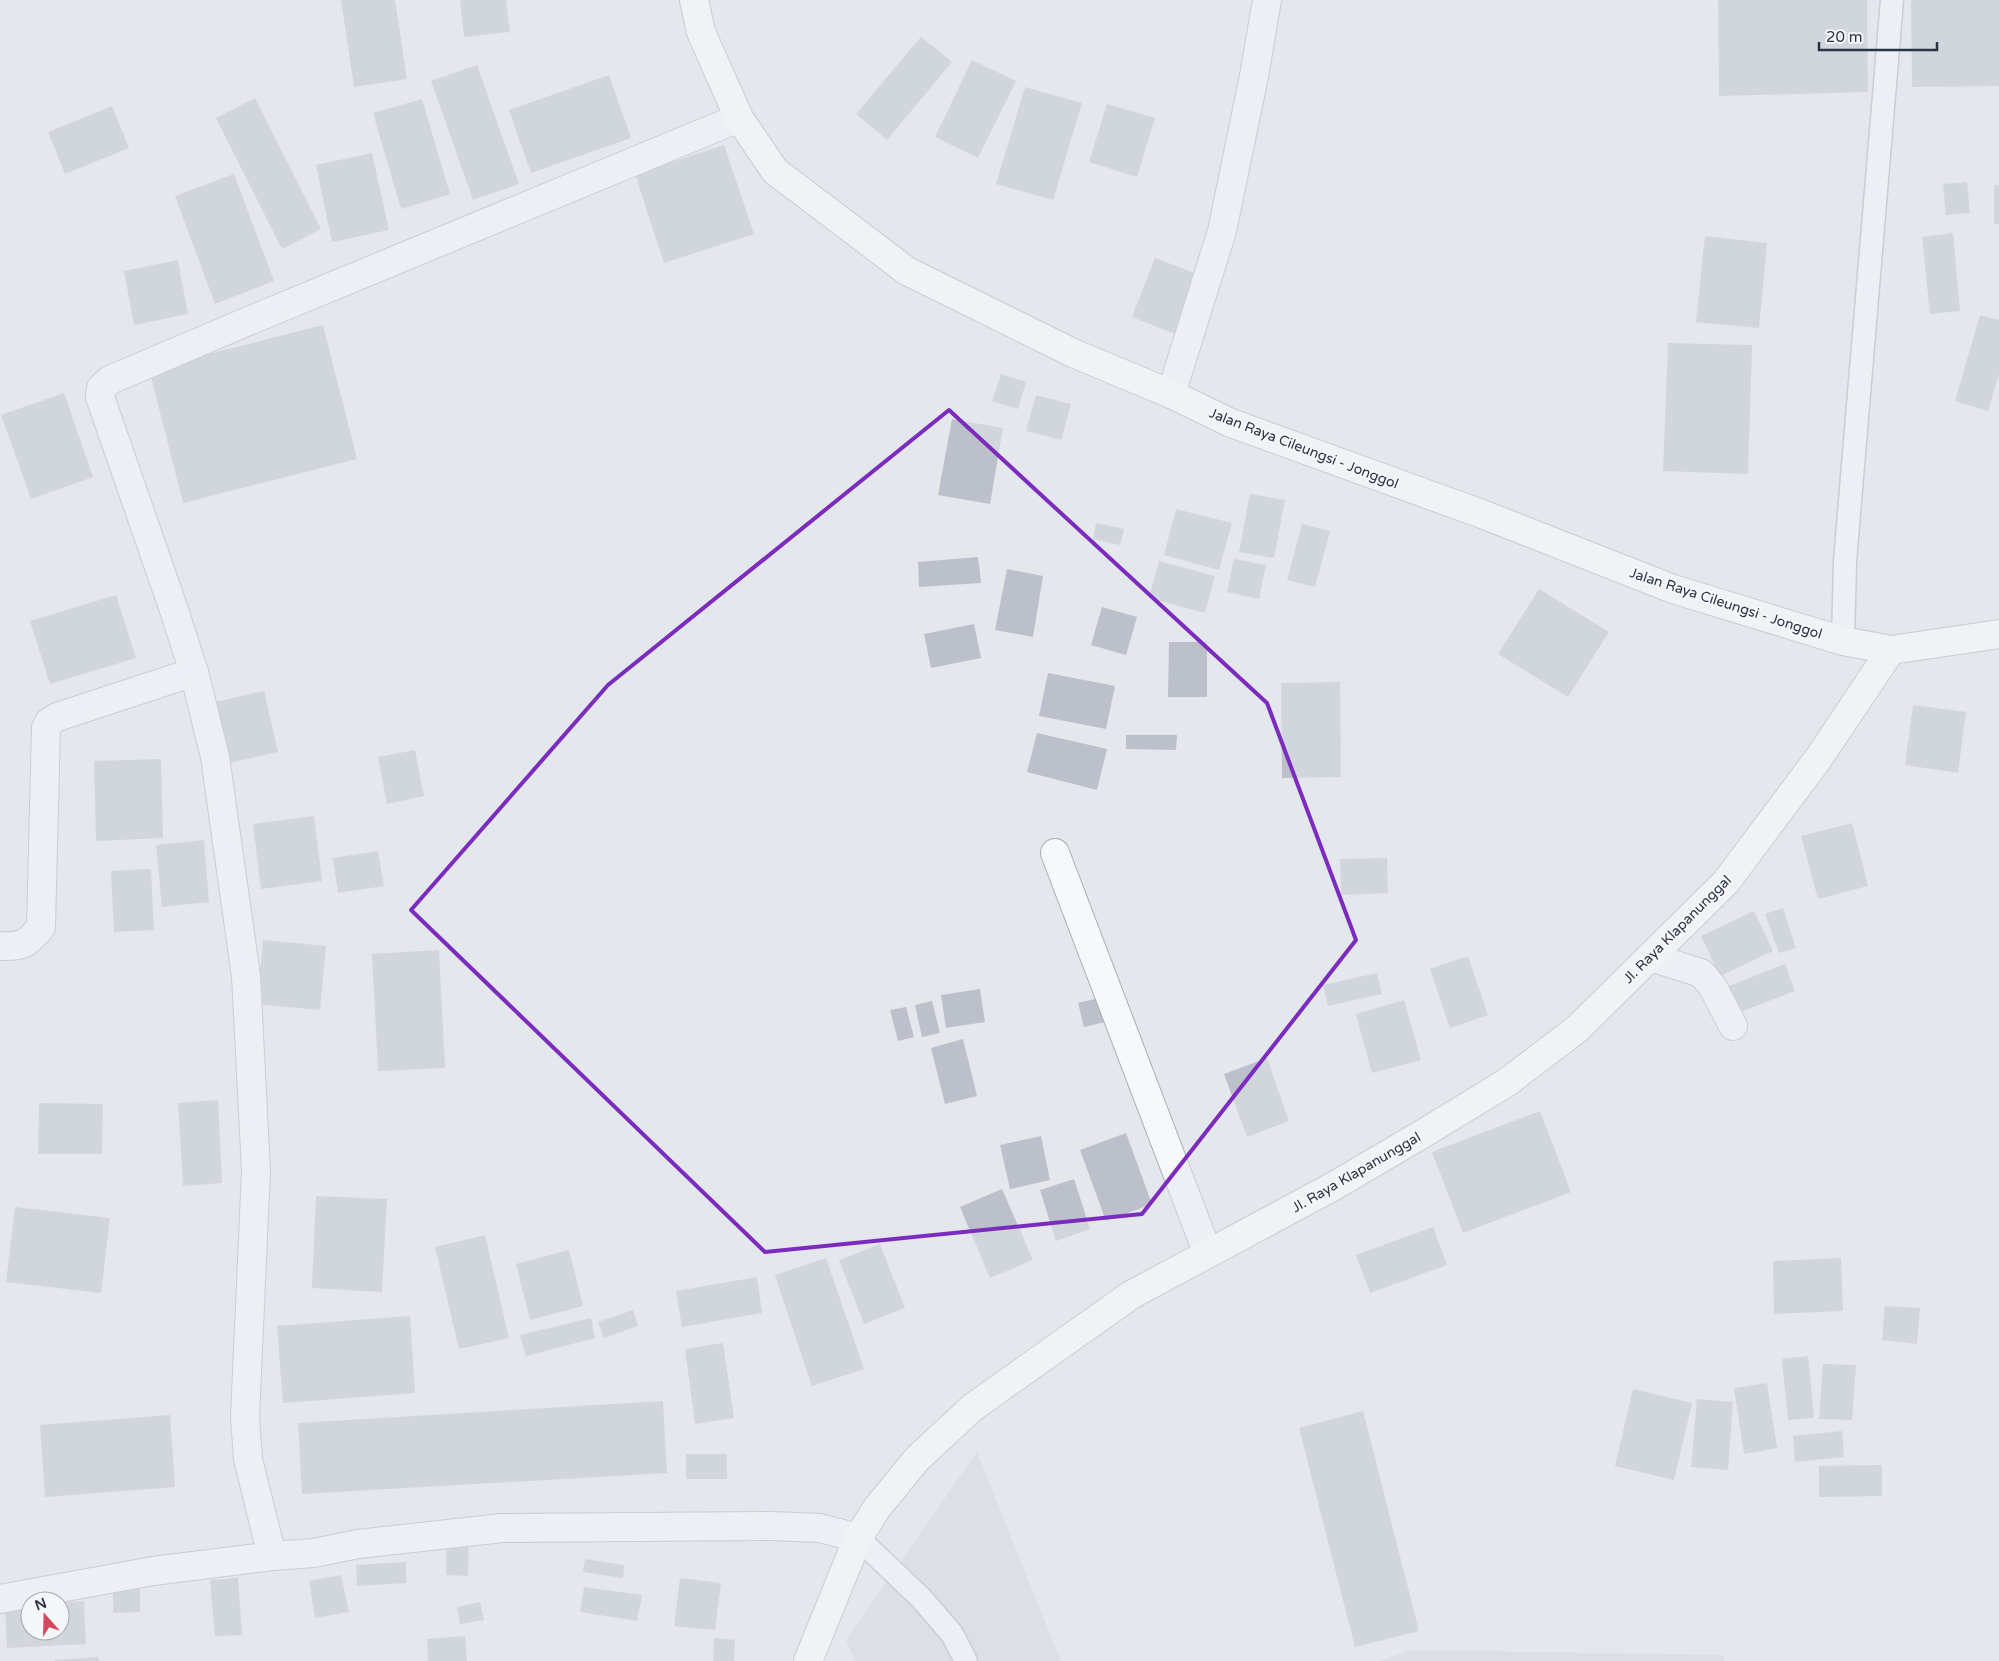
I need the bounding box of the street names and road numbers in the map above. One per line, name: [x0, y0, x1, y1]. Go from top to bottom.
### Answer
street label: Jalan Raya Cileungsi - Jonggol: [1207, 404, 1401, 493]
street label: Jalan Raya Cileungsi - Jonggol: [1627, 564, 1824, 643]
street label: Jl. Raya Klapanunggal: [1620, 872, 1735, 987]
street label: Jl. Raya Klapanunggal: [1289, 1129, 1424, 1216]

